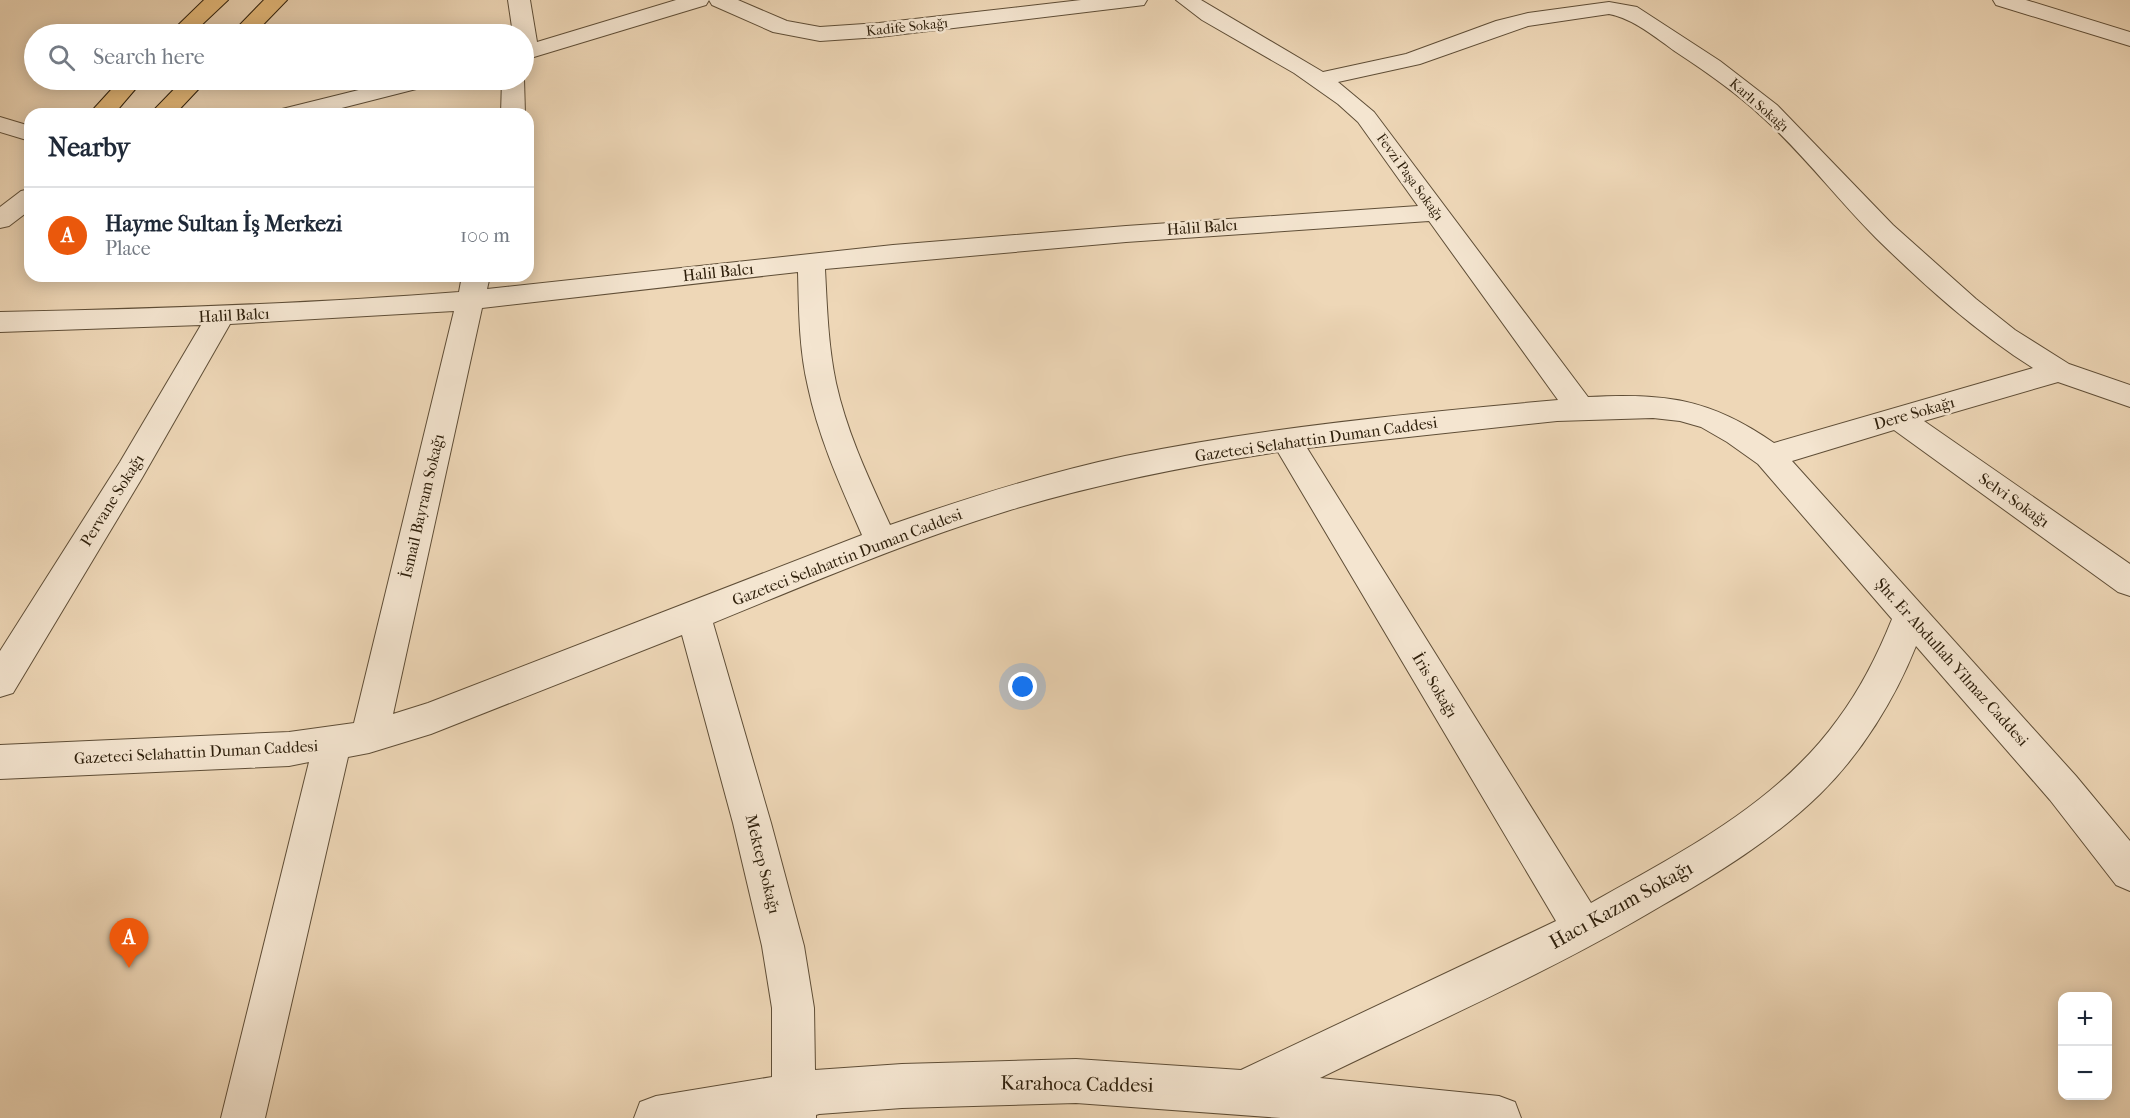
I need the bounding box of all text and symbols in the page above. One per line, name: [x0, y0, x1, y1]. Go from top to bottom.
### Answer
street label: Kadife Sokağı: [865, 14, 949, 40]
search box: [24, 24, 534, 90]
icon: search: [45, 41, 78, 74]
text: Search here: [93, 44, 205, 70]
street label: Karlı Sokağı: [1726, 75, 1792, 135]
street label: Fevzi Paşa Sokağı: [1373, 130, 1447, 224]
text: Nearby: [48, 132, 130, 163]
text: Hayme Sultan İş Merkezi: [105, 211, 342, 237]
street label: Halil Balcı: [1166, 215, 1238, 239]
text: A: [61, 224, 74, 247]
text: 100 m: [460, 224, 510, 247]
text: Place: [105, 237, 151, 260]
street label: Halil Balcı: [682, 259, 755, 285]
street label: Halil Balcı: [198, 304, 270, 326]
street label: Dere Sokağı: [1871, 392, 1957, 434]
street label: Gazeteci Selahattin Duman Caddesi: [1194, 413, 1439, 465]
street label: İsmail Bayram Sokağı: [396, 432, 448, 580]
street label: Pervane Sokağı: [76, 450, 148, 550]
street label: Selvi Sokağı: [1975, 469, 2053, 531]
street label: Gazeteci Selahattin Duman Caddesi: [729, 504, 965, 610]
street label: Şht. Er Abdullah Yilmaz Caddesi: [1871, 574, 2033, 750]
street label: İris Sokağı: [1408, 649, 1462, 721]
your location: [1008, 672, 1037, 701]
street label: Gazeteci Selahattin Duman Caddesi: [73, 736, 319, 768]
street label: Mektep Sokağı: [742, 812, 785, 916]
street label: Hacı Kazım Sokağı: [1545, 856, 1697, 954]
pin: A: [110, 918, 148, 968]
map controls: [2058, 992, 2112, 1100]
button: +: [2058, 992, 2112, 1046]
button: −: [2058, 1046, 2112, 1100]
street label: Karahoca Caddesi: [1000, 1071, 1154, 1097]

